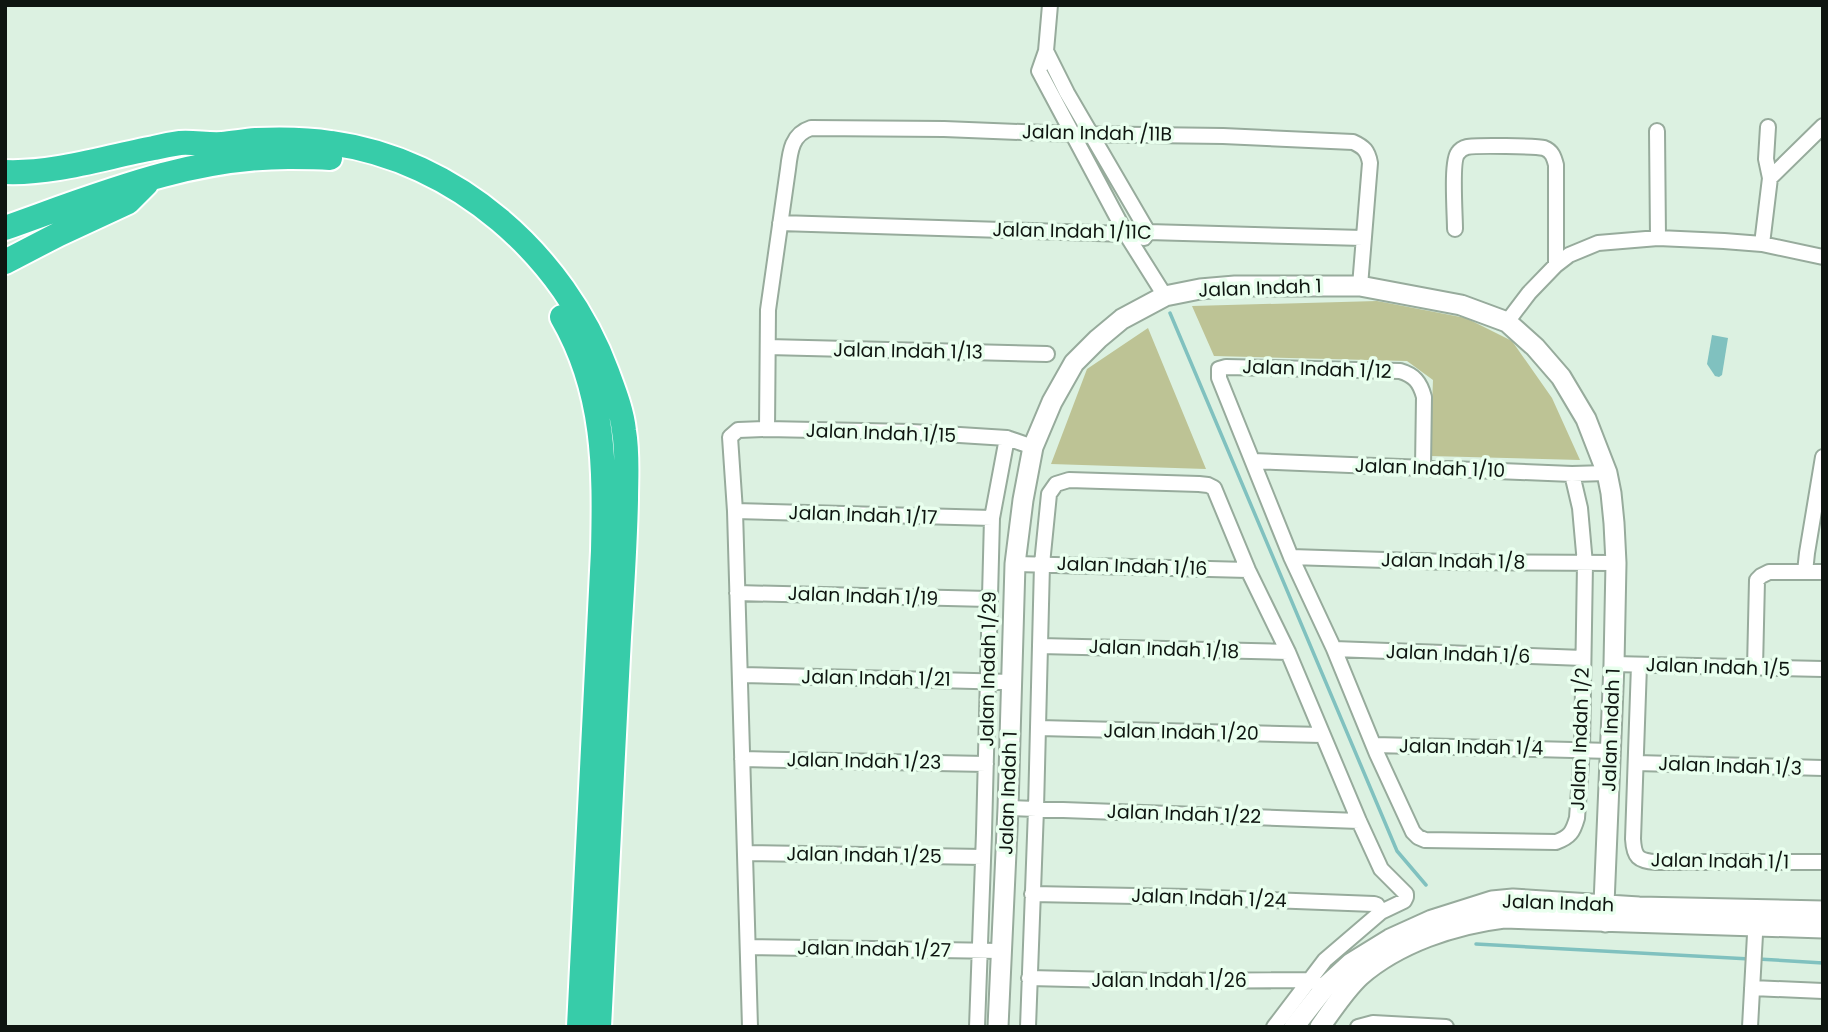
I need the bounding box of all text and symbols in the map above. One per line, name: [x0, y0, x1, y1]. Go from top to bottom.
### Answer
street label: Jalan Indah /11B: [1022, 118, 1172, 148]
street label: Jalan Indah 1/11C: [992, 216, 1152, 246]
street label: Jalan Indah 1: [1198, 272, 1322, 304]
street label: Jalan Indah 1/13: [833, 336, 983, 366]
street label: Jalan Indah 1/12: [1242, 353, 1392, 385]
street label: Jalan Indah 1/15: [805, 417, 957, 449]
street label: Jalan Indah 1/10: [1354, 452, 1506, 484]
street label: Jalan Indah 1/17: [788, 499, 938, 531]
street label: Jalan Indah 1/8: [1381, 546, 1525, 576]
street label: Jalan Indah 1/16: [1056, 550, 1208, 582]
street label: Jalan Indah 1/19: [787, 580, 939, 612]
street label: Jalan Indah 1/29: [973, 591, 1003, 747]
street label: Jalan Indah 1/18: [1088, 633, 1240, 665]
street label: Jalan Indah 1/6: [1385, 638, 1531, 670]
street label: Jalan Indah 1/5: [1645, 651, 1791, 683]
street label: Jalan Indah 1/21: [801, 663, 951, 693]
street label: Jalan Indah 1/2: [1564, 667, 1596, 811]
street label: Jalan Indah 1: [1595, 668, 1627, 792]
street label: Jalan Indah 1/20: [1103, 717, 1259, 747]
street label: Jalan Indah 1: [992, 731, 1024, 855]
street label: Jalan Indah 1/4: [1399, 732, 1544, 762]
street label: Jalan Indah 1/23: [786, 746, 942, 776]
street label: Jalan Indah 1/3: [1658, 750, 1802, 782]
street label: Jalan Indah 1/22: [1106, 798, 1262, 830]
street label: Jalan Indah 1/25: [786, 840, 942, 870]
street label: Jalan Indah 1/1: [1650, 846, 1790, 876]
street label: Jalan Indah 1/24: [1131, 882, 1287, 914]
street label: Jalan Indah: [1501, 888, 1615, 918]
street label: Jalan Indah 1/27: [797, 934, 951, 964]
street label: Jalan Indah 1/26: [1091, 967, 1247, 994]

